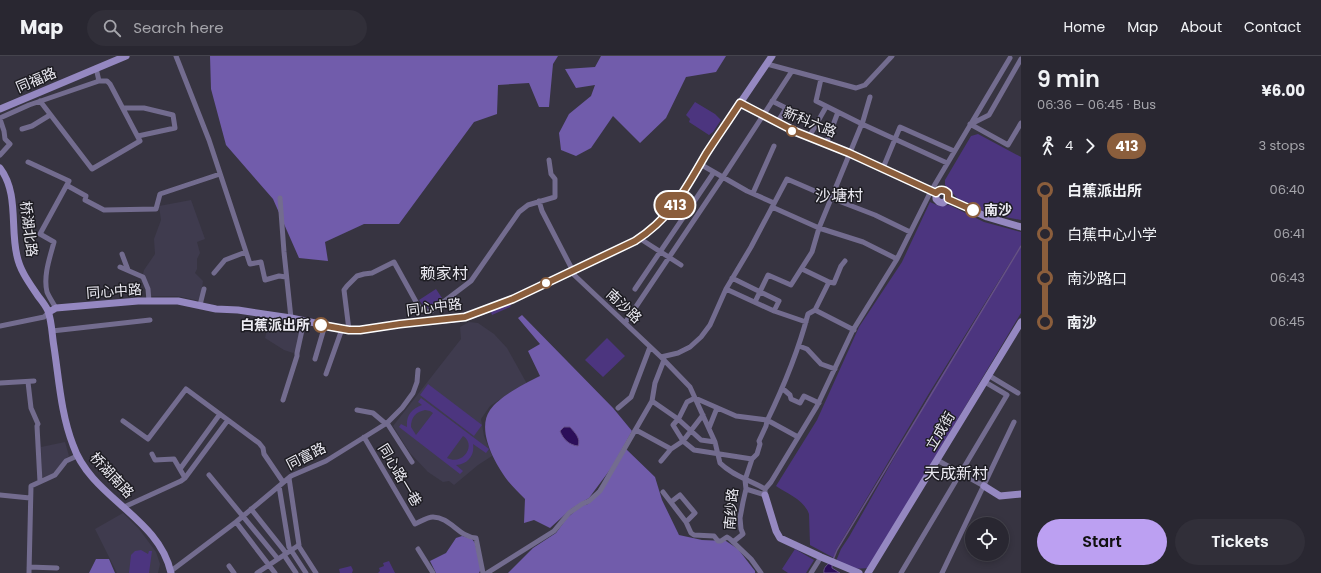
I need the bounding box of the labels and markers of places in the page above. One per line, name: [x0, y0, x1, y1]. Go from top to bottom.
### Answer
unlabelled marker: [786, 125, 798, 137]
place label: 南沙: [984, 200, 1012, 220]
marker: 南沙: [965, 202, 981, 218]
unlabelled marker: [540, 277, 552, 289]
place label: 白蕉派出所: [240, 315, 310, 335]
marker: 白蕉派出所: [313, 317, 329, 333]

